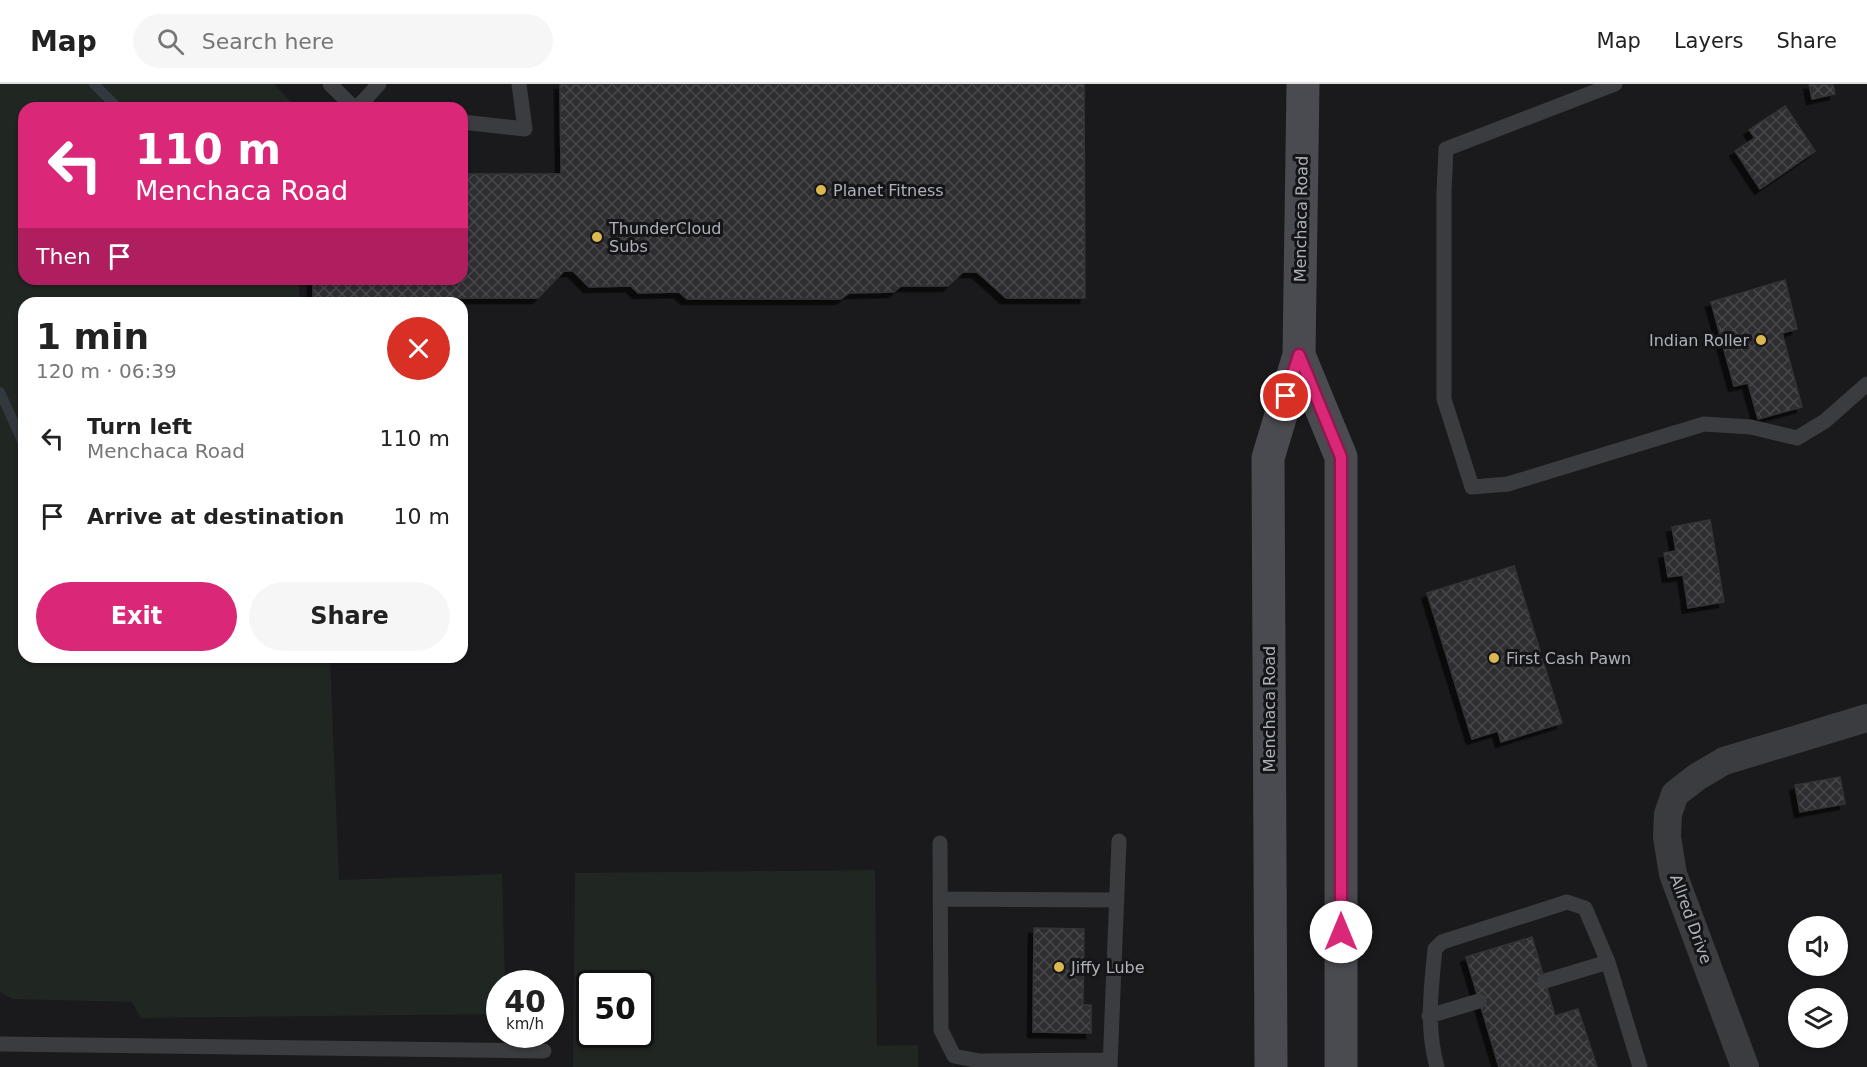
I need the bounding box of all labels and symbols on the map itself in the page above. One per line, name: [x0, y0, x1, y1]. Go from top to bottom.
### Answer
street label: Menchaca Road: [1290, 156, 1312, 282]
place label: Planet Fitness: [833, 181, 944, 200]
marker: Planet Fitness: [814, 183, 828, 197]
place label: ThunderCloud Subs: [608, 219, 721, 256]
marker: ThunderCloud Subs: [590, 230, 604, 244]
place label: Indian Roller: [1649, 331, 1749, 350]
marker: Indian Roller: [1754, 333, 1768, 347]
pin: [1260, 370, 1311, 421]
street label: Menchaca Road: [1260, 646, 1279, 772]
place label: First Cash Pawn: [1506, 649, 1631, 668]
marker: First Cash Pawn: [1487, 651, 1501, 665]
street label: Allred Drive: [1666, 872, 1716, 966]
position arrow: [1309, 900, 1373, 964]
place label: Jiffy Lube: [1070, 958, 1145, 977]
marker: Jiffy Lube: [1052, 960, 1066, 974]
speed limit sign: 50: [576, 970, 654, 1048]

